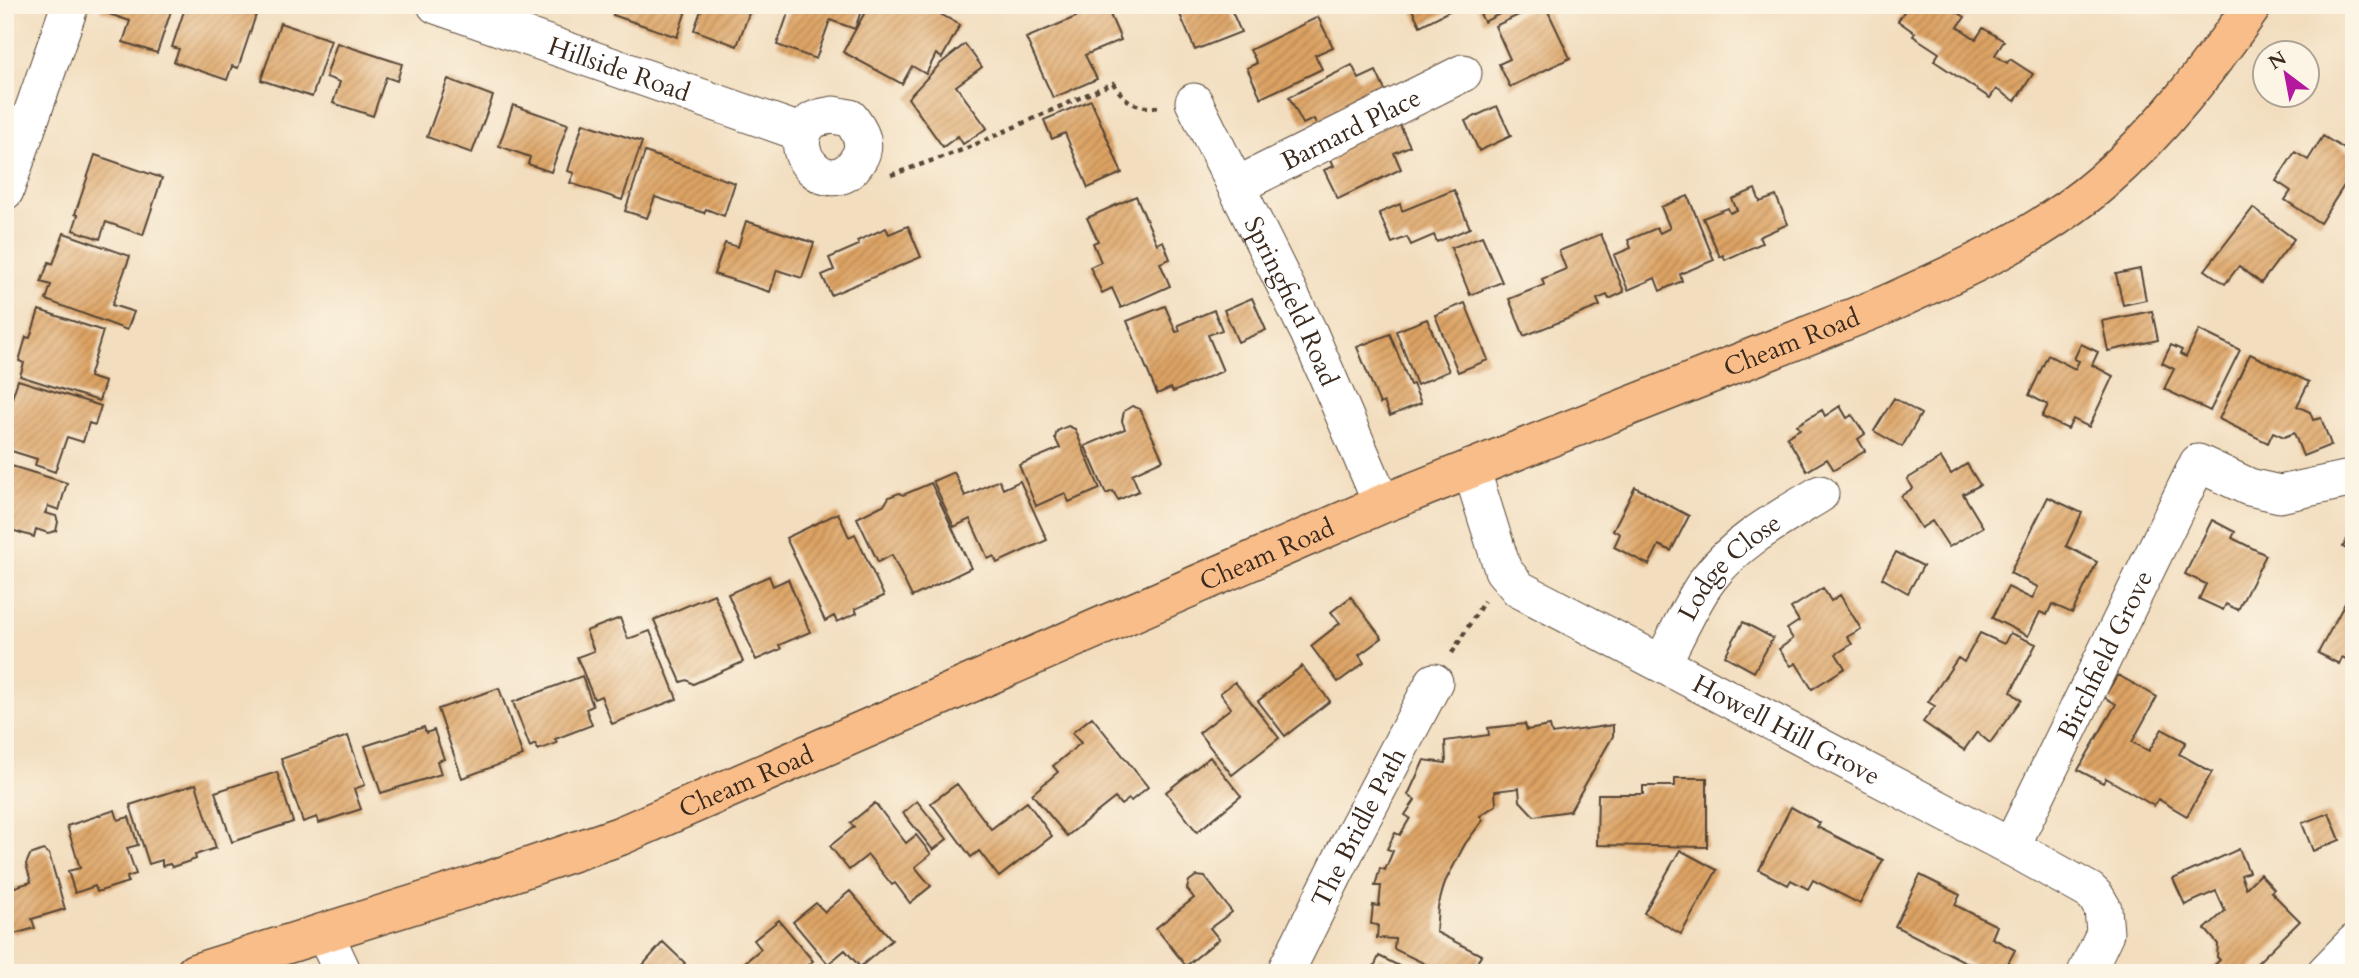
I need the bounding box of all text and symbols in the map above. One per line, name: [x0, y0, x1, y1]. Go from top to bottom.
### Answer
street label: Hillside Road: [543, 28, 695, 110]
north arrow: [2250, 38, 2320, 108]
text: N: [2264, 45, 2292, 76]
street label: Barnard Place: [1275, 79, 1426, 178]
street label: Springfield Road: [1236, 211, 1347, 392]
street label: Cheam Road: [1718, 299, 1865, 385]
street label: Lodge Close: [1669, 505, 1787, 627]
street label: Cheam Road: [1194, 509, 1340, 599]
street label: Birchfield Grove: [2049, 564, 2161, 745]
street label: Howell Hill Grove: [1687, 666, 1887, 793]
street label: Cheam Road: [673, 736, 819, 826]
street label: The Bridle Path: [1303, 741, 1414, 913]

